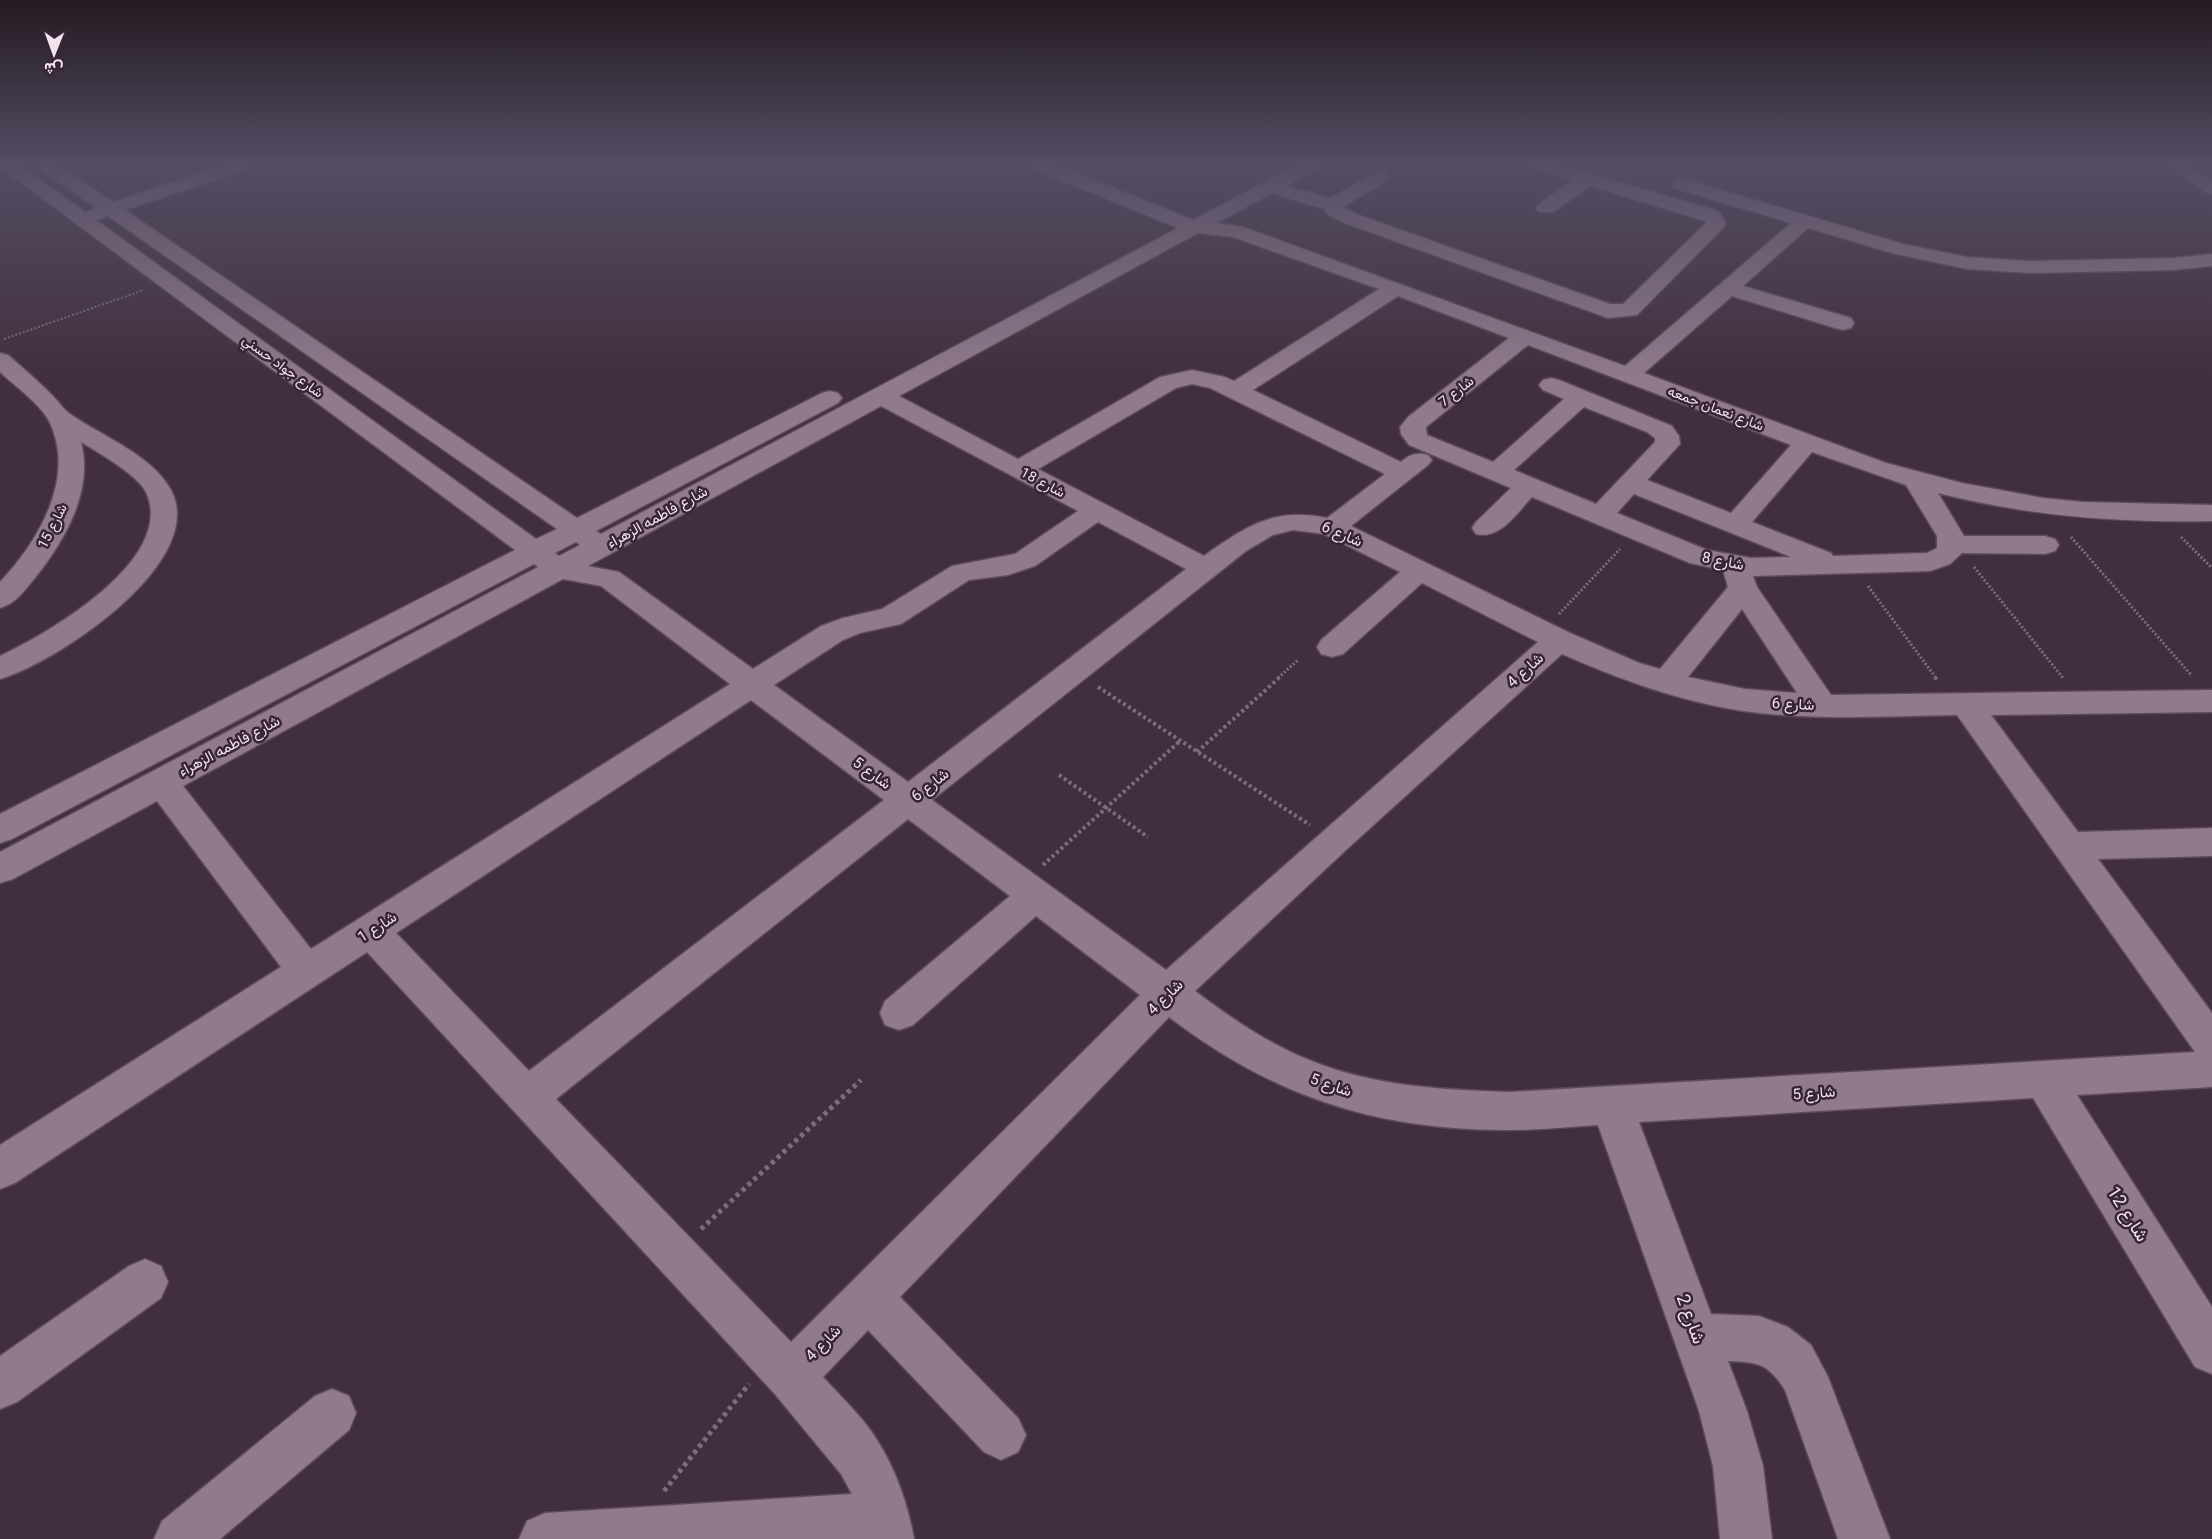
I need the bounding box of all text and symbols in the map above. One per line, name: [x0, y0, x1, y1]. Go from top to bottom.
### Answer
north arrow: [24, 24, 84, 84]
text: ش: [44, 54, 64, 79]
street label: شارع جواد حسني: [236, 330, 327, 405]
street label: شارع 7: [1435, 372, 1480, 413]
street label: شارع نعمان جمعه: [1664, 381, 1767, 438]
street label: شارع 18: [1016, 463, 1068, 505]
street label: شارع فاطمه الزهراء: [603, 481, 713, 556]
street label: شارع 15: [33, 501, 74, 553]
street label: شارع 6: [1317, 516, 1366, 554]
street label: شارع 8: [1700, 547, 1746, 578]
street label: شارع 4: [1502, 648, 1550, 694]
street label: شارع 6: [1771, 693, 1815, 718]
street label: شارع فاطمه الزهراء: [175, 711, 285, 784]
street label: شارع 5: [847, 752, 895, 796]
street label: شارع 6: [907, 764, 955, 808]
street label: شارع 1: [354, 907, 402, 950]
street label: شارع 4: [1143, 975, 1189, 1021]
street label: شارع 5: [1307, 1069, 1355, 1104]
street label: شارع 5: [1792, 1082, 1836, 1107]
street label: شارع 12: [2098, 1182, 2154, 1248]
street label: شارع 2: [1667, 1291, 1711, 1349]
street label: شارع 4: [801, 1321, 847, 1367]

